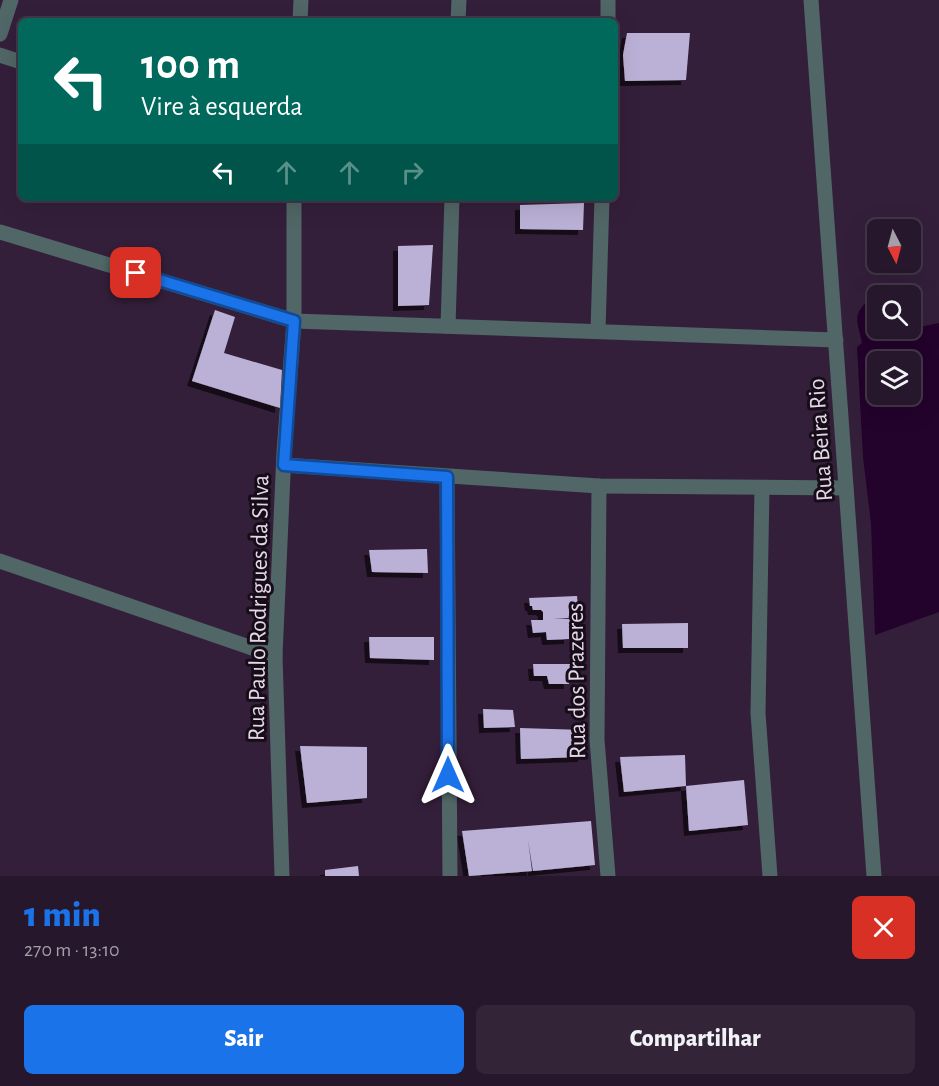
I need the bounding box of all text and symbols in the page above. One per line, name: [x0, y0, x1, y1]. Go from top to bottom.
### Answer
icon: left: [42, 42, 120, 120]
text: 100 m: [141, 44, 240, 86]
text: Vire à esquerda: [141, 93, 303, 120]
icon: left: [207, 156, 240, 189]
icon: ahead: [270, 156, 303, 189]
icon: ahead: [333, 156, 366, 189]
icon: right: [396, 156, 429, 189]
north arrow: [867, 219, 921, 273]
map controls: [867, 219, 921, 405]
pin: [110, 247, 161, 298]
icon: arrive: [119, 256, 152, 289]
button: search: [867, 285, 921, 339]
button: layers: [867, 351, 921, 405]
street label: Rua Beira Rio: [805, 378, 837, 502]
street label: Rua Paulo Rodrigues da Silva: [245, 475, 273, 741]
street label: Rua dos Prazeres: [564, 603, 590, 759]
position arrow: [416, 743, 480, 807]
button: close: [852, 896, 915, 959]
text: 1 min: [24, 897, 101, 933]
text: 270 m · 13:10: [24, 940, 120, 960]
button: Sair: [24, 1005, 464, 1074]
button: Compartilhar: [476, 1005, 915, 1074]

